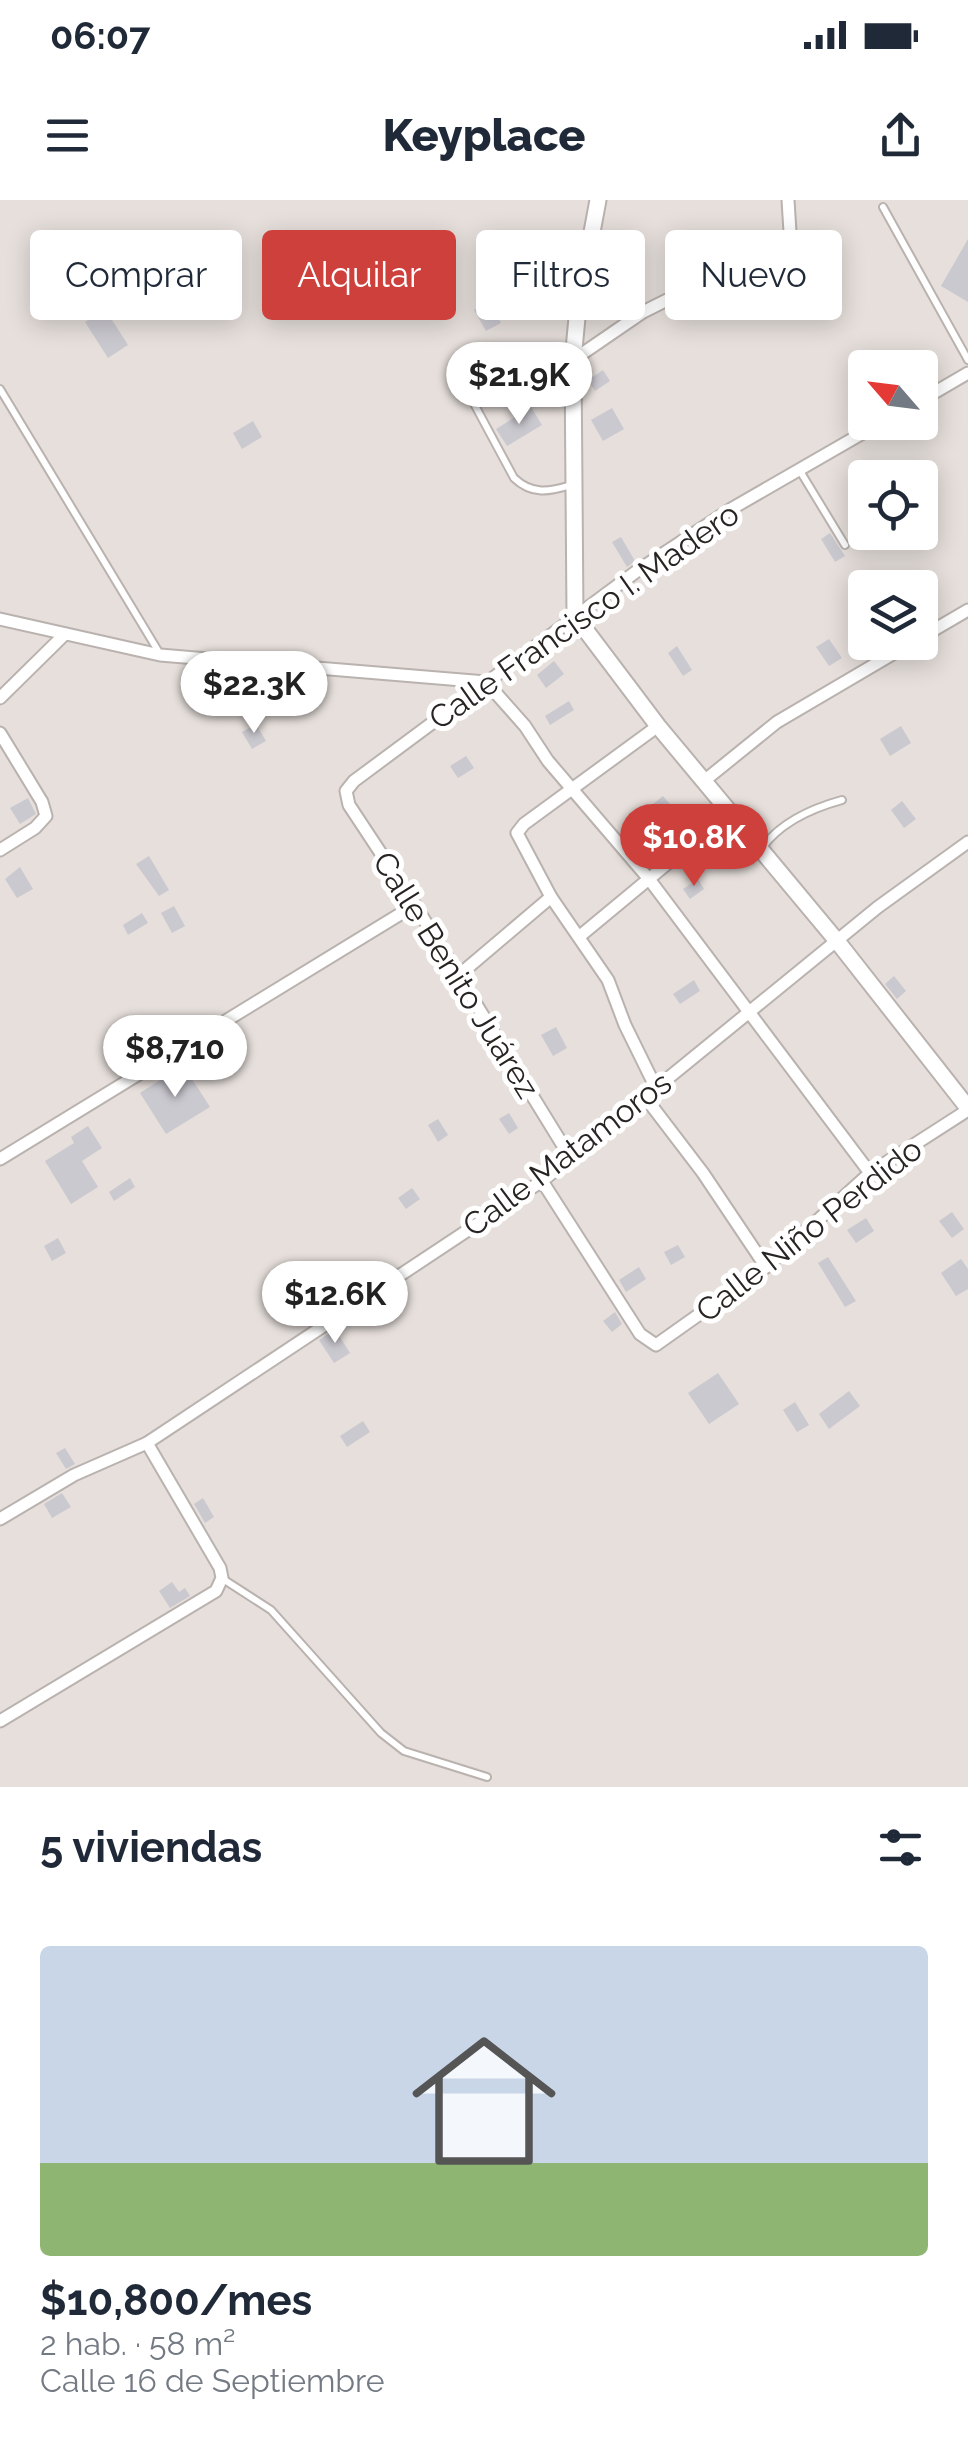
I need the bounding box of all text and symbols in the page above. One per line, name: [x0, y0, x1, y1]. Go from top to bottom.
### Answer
text: 06:07: [50, 13, 150, 58]
icon: menu: [40, 108, 95, 163]
icon: share: [873, 108, 928, 163]
text: Keyplace: [382, 109, 586, 162]
chip: Comprar: [30, 230, 242, 320]
chip: Alquilar: [262, 230, 456, 320]
chip: Filtros: [476, 230, 645, 320]
chip: Nuevo: [665, 230, 842, 320]
pin: $21.9K: [438, 342, 600, 427]
north arrow: [848, 350, 938, 440]
map controls: [848, 350, 938, 660]
text: $21.9K: [468, 356, 570, 393]
button: locate: [848, 460, 938, 550]
street label: Calle Francisco I. Madero: [422, 495, 746, 737]
button: layers: [848, 570, 938, 660]
pin: $22.3K: [173, 651, 335, 736]
text: $22.3K: [203, 665, 305, 702]
pin: $10.8K: [613, 804, 775, 889]
text: $10.8K: [642, 818, 746, 855]
street label: Calle Benito Juárez: [366, 845, 547, 1105]
pin: $8,710: [94, 1015, 256, 1100]
text: $8,710: [125, 1029, 225, 1066]
street label: Calle Matamoros: [455, 1063, 678, 1244]
street label: Calle Niño Perdido: [688, 1130, 929, 1329]
pin: $12.6K: [254, 1261, 416, 1346]
text: $12.6K: [284, 1275, 386, 1312]
icon: filters: [873, 1820, 928, 1875]
text: 5 viviendas: [40, 1823, 262, 1872]
icon: home: [394, 2011, 574, 2191]
text: $10,800/mes: [40, 2276, 312, 2325]
text: 2 hab. · 58 m²: [40, 2325, 236, 2362]
text: Calle 16 de Septiembre: [40, 2362, 385, 2399]

